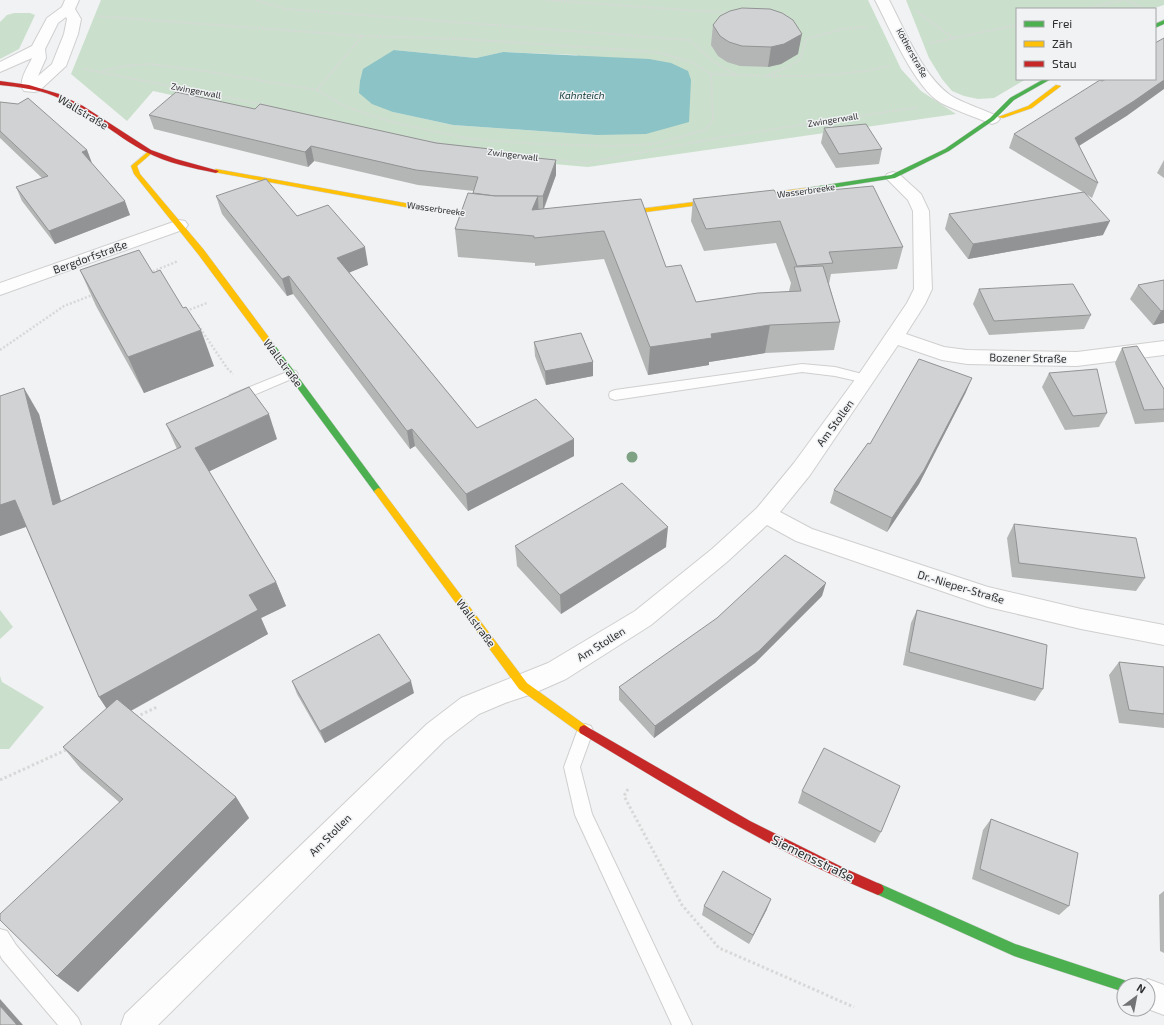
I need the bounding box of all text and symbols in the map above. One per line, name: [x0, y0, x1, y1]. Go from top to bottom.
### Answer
legend: [1016, 8, 1156, 80]
text: Frei: [1052, 16, 1072, 30]
street label: Kötherstraße: [894, 26, 931, 80]
text: Zäh: [1052, 36, 1072, 50]
text: Stau: [1052, 56, 1077, 70]
street label: Zwingerwall: [170, 80, 223, 101]
water label: Kahnteich: [559, 89, 605, 101]
street label: Wallstraße: [56, 91, 111, 132]
street label: Zwingerwall: [807, 110, 859, 129]
street label: Zwingerwall: [487, 146, 539, 163]
street label: Wasserbreeke: [776, 181, 836, 200]
street label: Wasserbreeke: [406, 199, 466, 218]
street label: Bergdorfstraße: [51, 237, 129, 276]
street label: Wallstraße: [261, 336, 306, 389]
street label: Bozener Straße: [989, 350, 1067, 365]
street label: Am Stollen: [813, 397, 856, 448]
street label: Dr.-Nieper-Straße: [916, 567, 1006, 606]
street label: Wallstraße: [454, 596, 499, 649]
street label: Am Stollen: [574, 624, 627, 663]
street label: Am Stollen: [306, 811, 353, 858]
street label: Siemensstraße: [769, 831, 857, 885]
north arrow: [1116, 977, 1156, 1017]
text: N: [1135, 980, 1148, 996]

